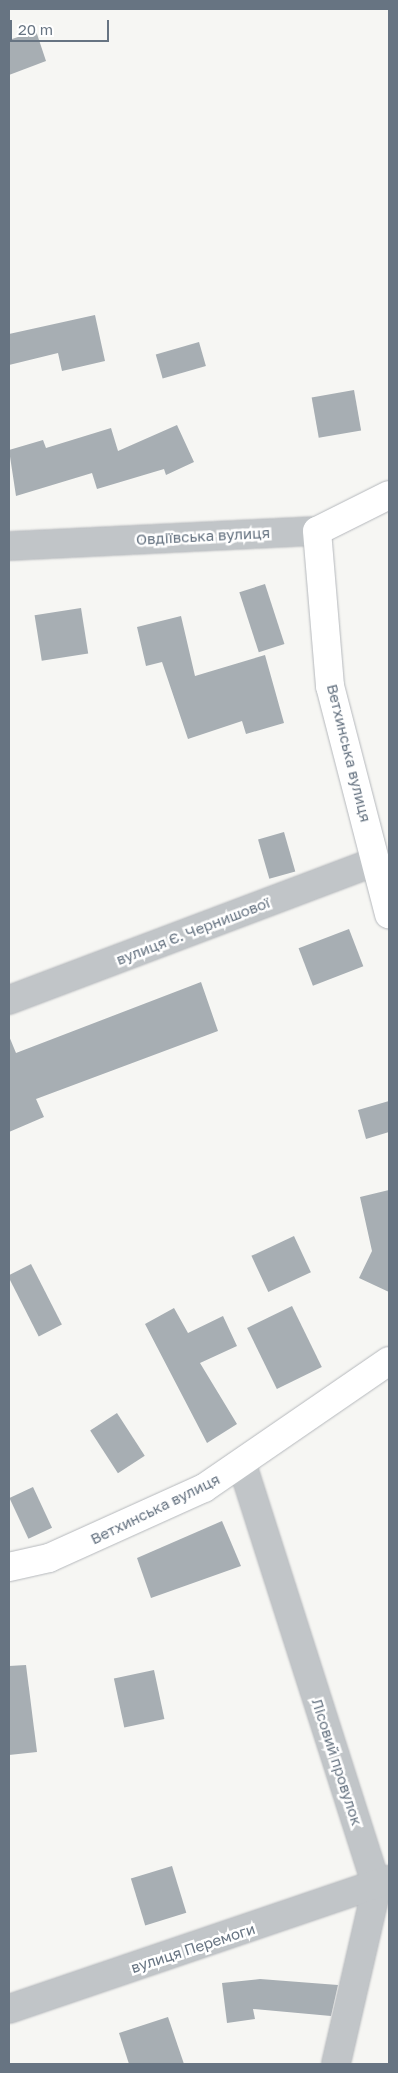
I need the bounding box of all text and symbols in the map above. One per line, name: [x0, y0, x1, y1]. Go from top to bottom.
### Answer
scale bar: [12, 10, 111, 42]
text: 20 m: [18, 20, 53, 38]
street label: Овдіївська вулиця: [135, 523, 271, 549]
street label: Ветхинська вулиця: [323, 682, 375, 824]
street label: вулиця Є. Чернишової: [114, 893, 272, 969]
street label: Ветхинська вулиця: [87, 1470, 223, 1548]
street label: Лісовий провулок: [308, 1696, 366, 1828]
street label: вулиця Перемоги: [129, 1919, 257, 1977]

